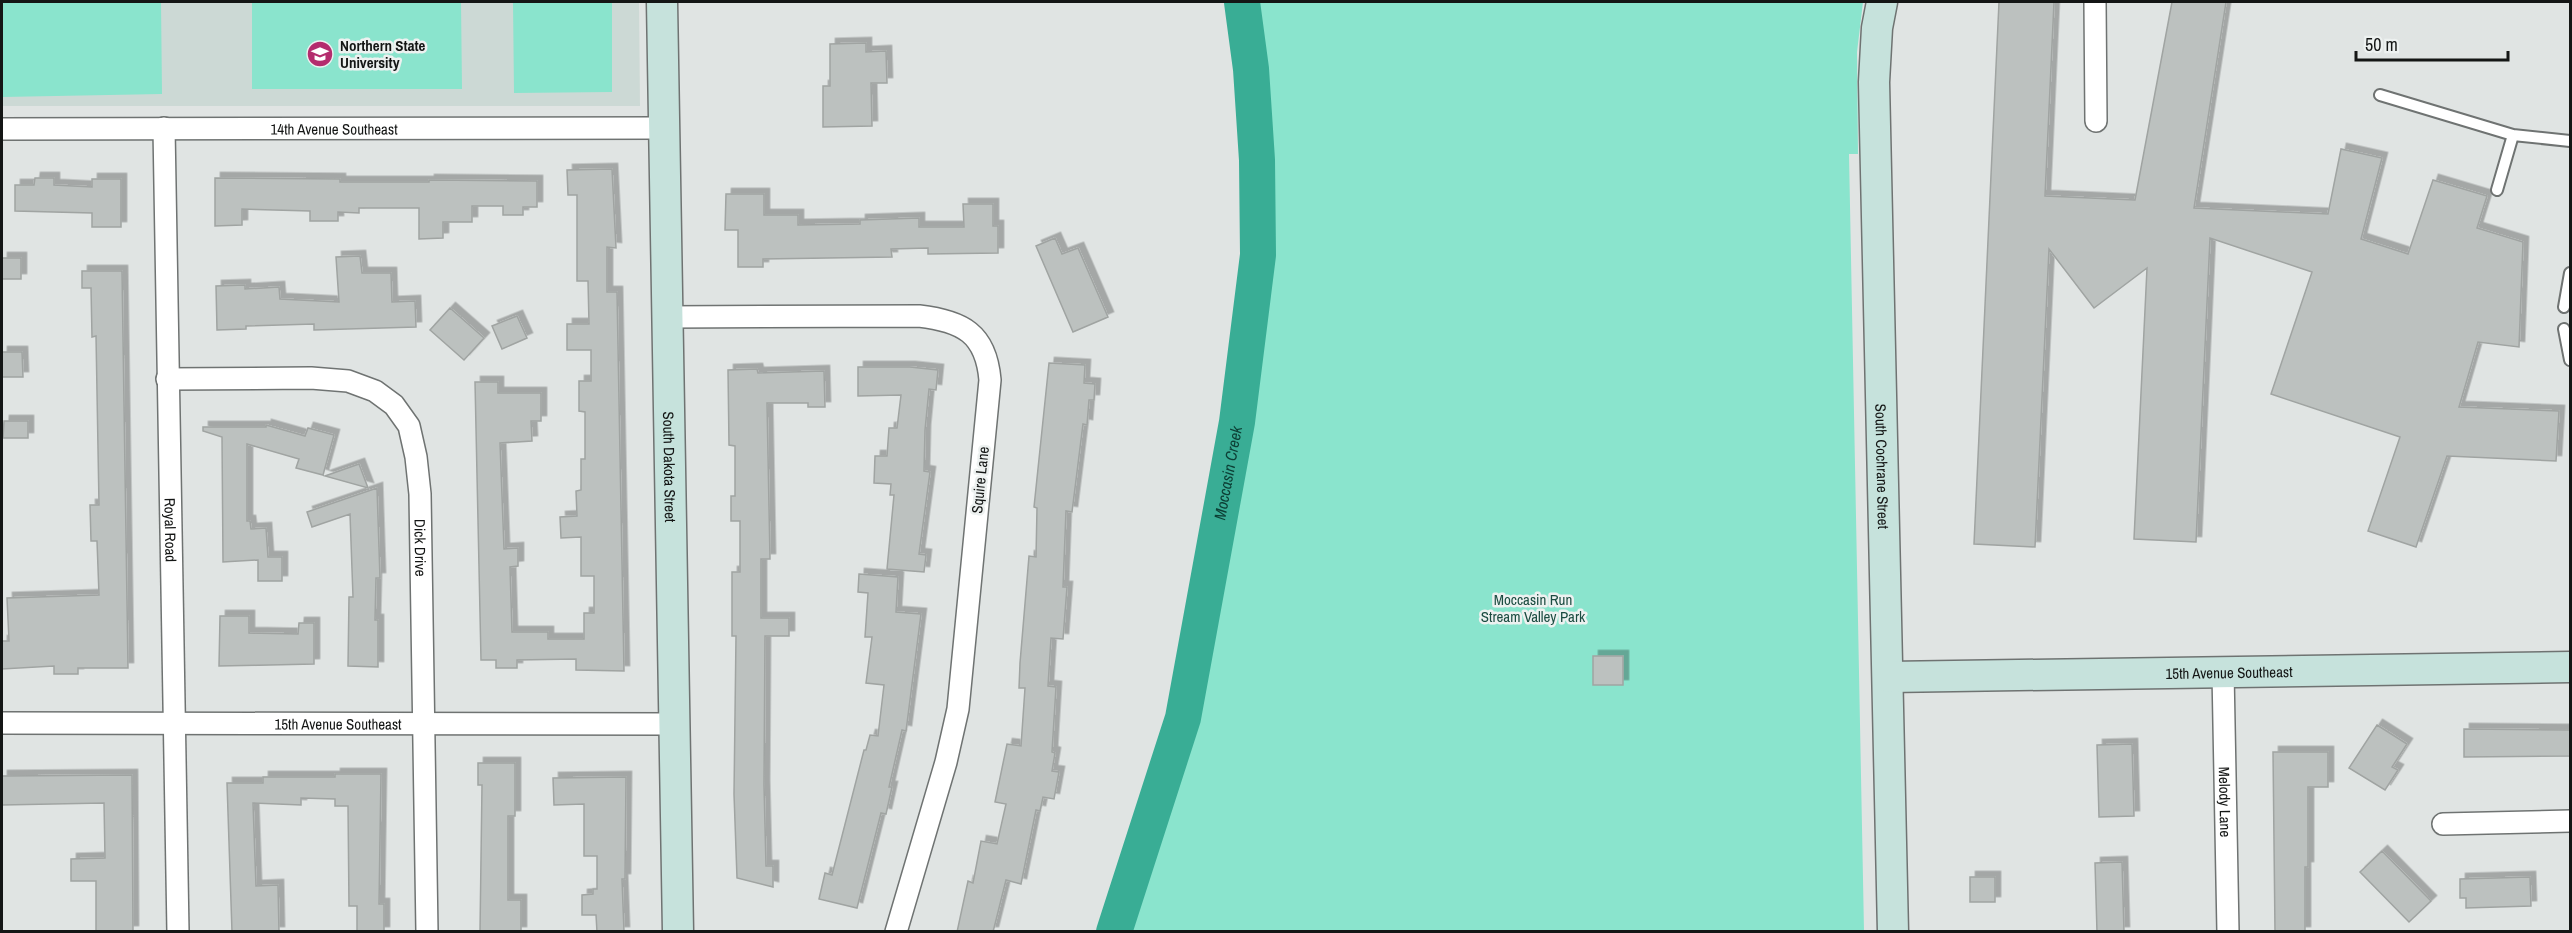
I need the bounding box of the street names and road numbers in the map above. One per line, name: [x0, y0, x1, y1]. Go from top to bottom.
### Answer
street label: 14th Avenue Southeast: [270, 118, 398, 139]
street label: South Cochrane Street: [1871, 404, 1895, 530]
street label: South Dakota Street: [659, 411, 681, 523]
street label: Squire Lane: [966, 445, 994, 514]
street label: Royal Road: [160, 498, 182, 562]
street label: Dick Drive: [410, 519, 432, 577]
street label: 15th Avenue Southeast: [2165, 661, 2293, 683]
street label: 15th Avenue Southeast: [274, 713, 402, 734]
street label: Melody Lane: [2214, 767, 2237, 838]

